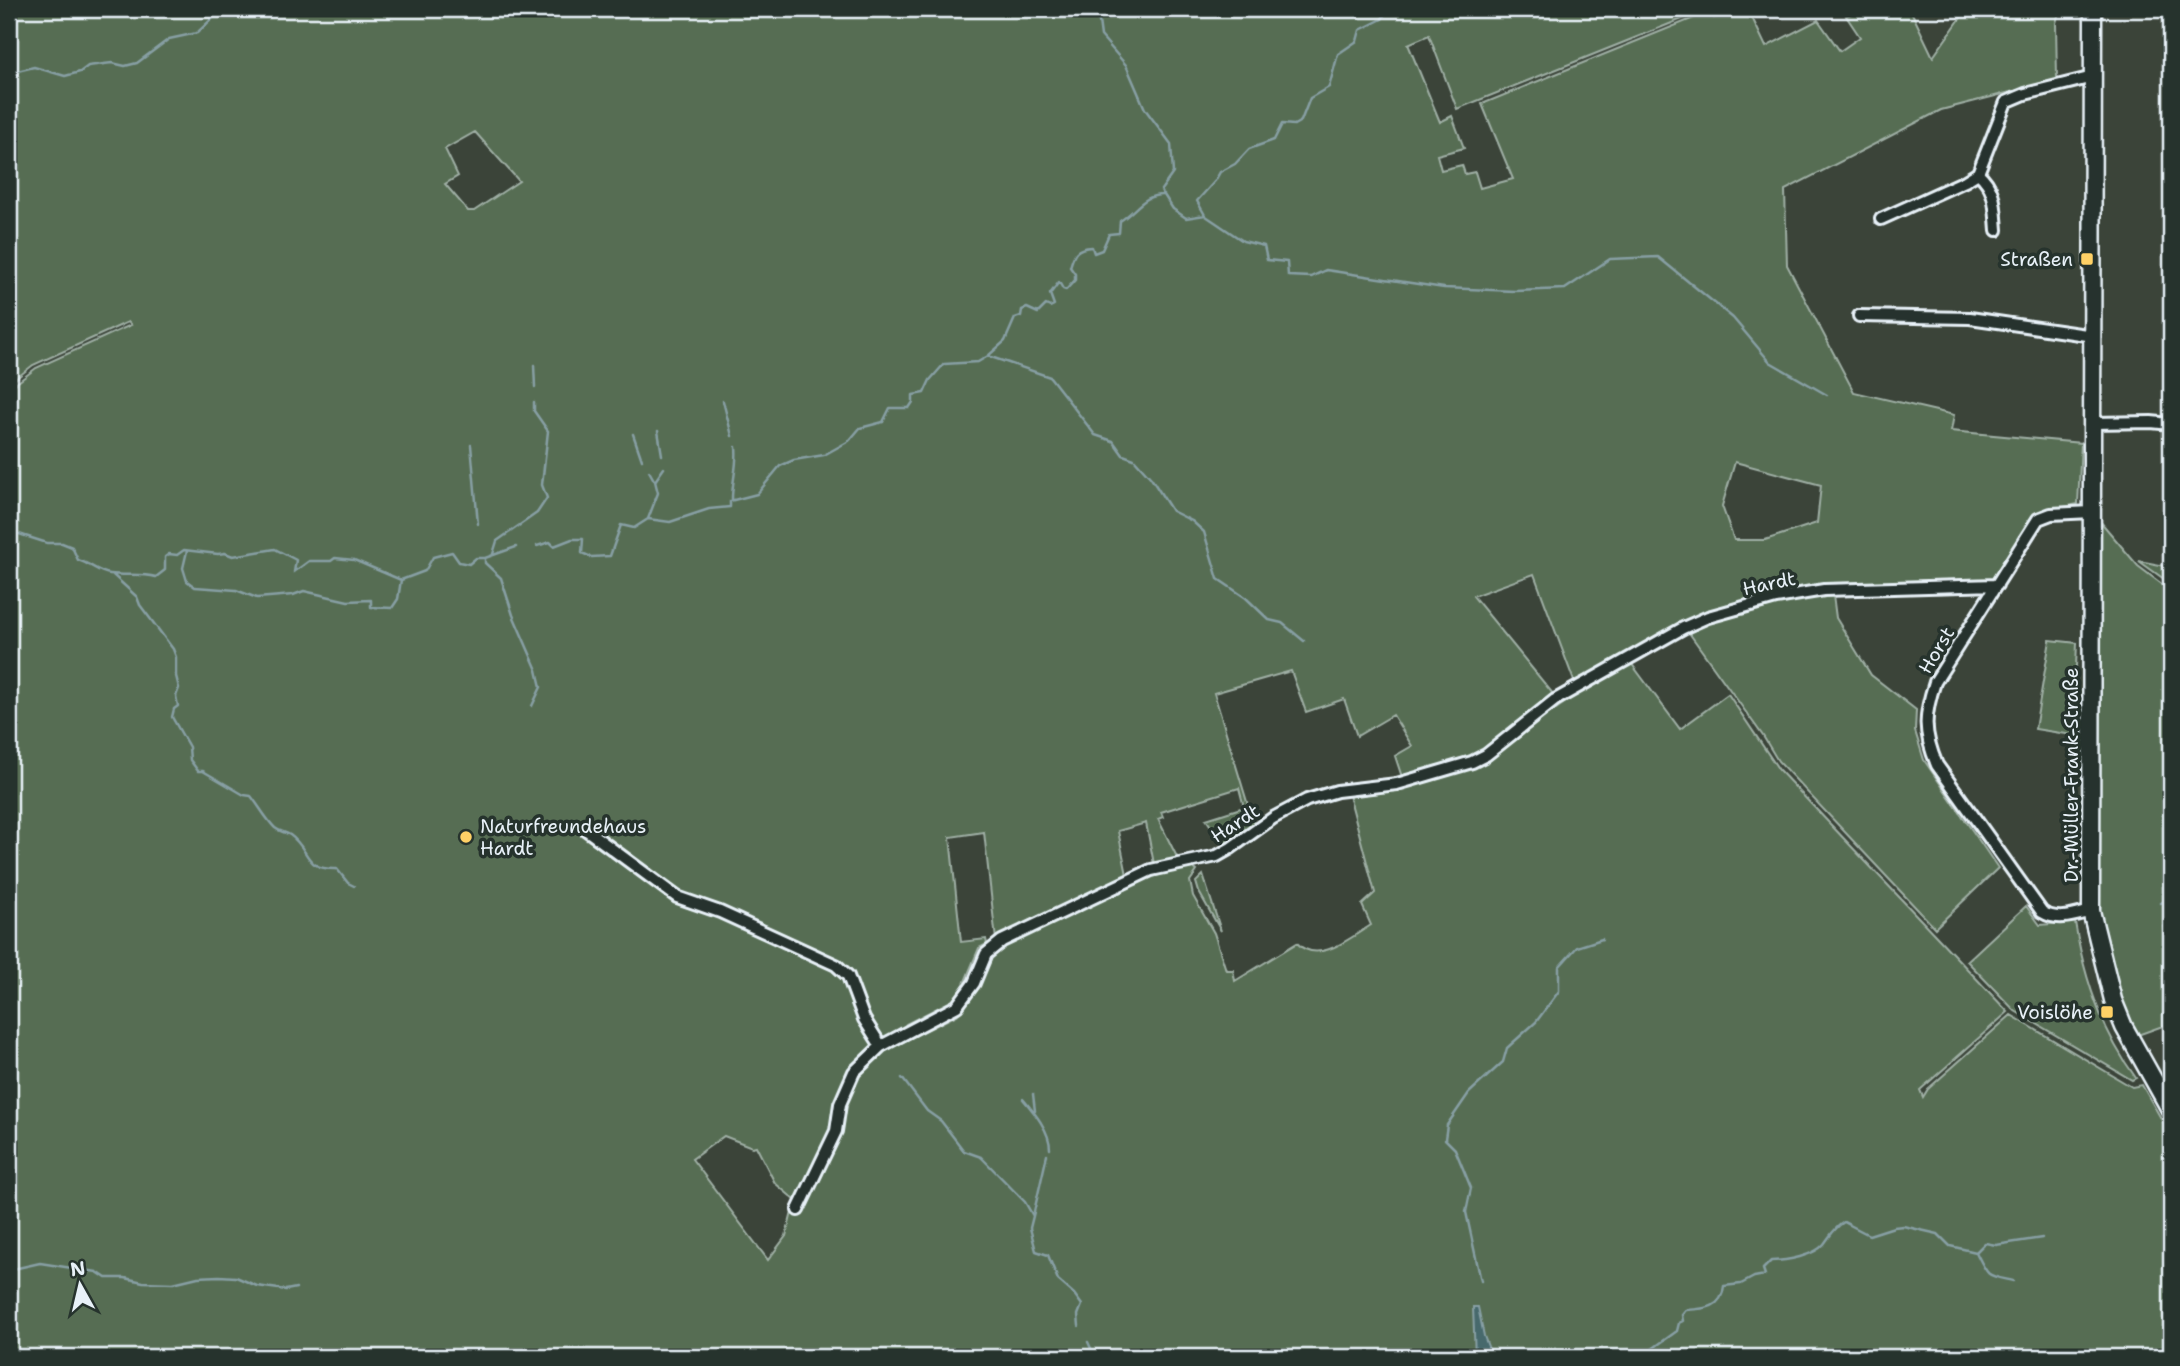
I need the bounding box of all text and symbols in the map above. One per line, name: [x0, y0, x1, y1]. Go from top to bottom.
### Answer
place label: Straßen: [2000, 247, 2073, 272]
marker: Straßen: [2079, 251, 2095, 267]
street label: Hardt: [1740, 566, 1798, 601]
street label: Horst: [1913, 622, 1960, 678]
street label: Dr.-Müller-Frank-Straße: [2059, 667, 2084, 883]
street label: Hardt: [1206, 798, 1265, 849]
place label: Naturfreundehaus Hardt: [480, 814, 646, 861]
marker: Naturfreundehaus Hardt: [458, 829, 474, 845]
place label: Voislöhe: [2017, 1000, 2093, 1025]
marker: Voislöhe: [2099, 1004, 2115, 1020]
north arrow: [46, 1250, 116, 1320]
text: N: [69, 1255, 87, 1282]

